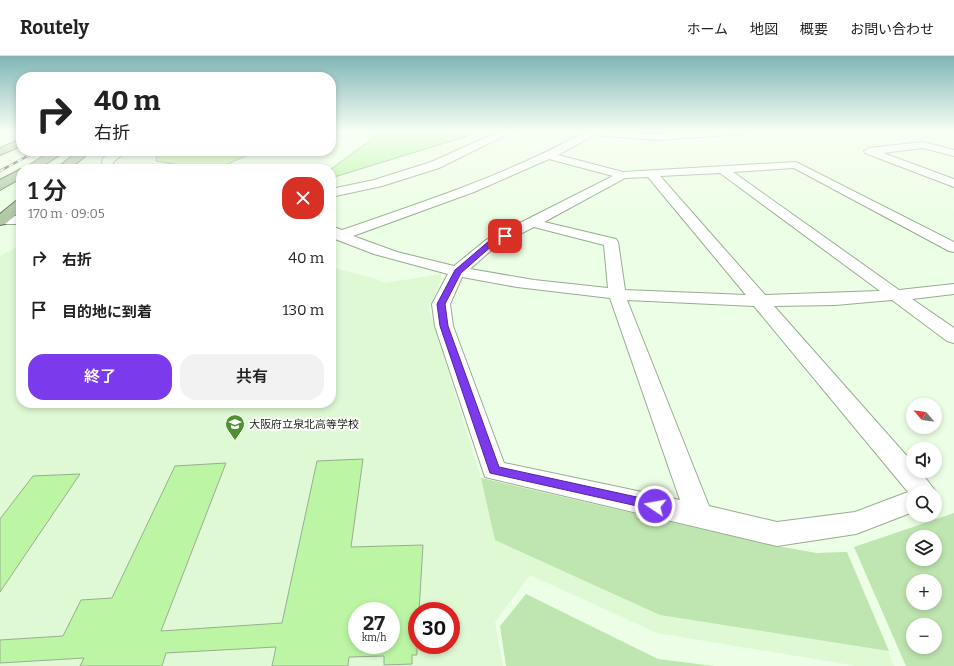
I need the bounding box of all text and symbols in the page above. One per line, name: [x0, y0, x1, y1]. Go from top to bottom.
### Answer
text: Routely: [20, 16, 89, 39]
text: ホーム: [686, 21, 728, 38]
text: 地図: [750, 21, 778, 38]
text: 概要: [800, 21, 828, 38]
text: お問い合わせ: [850, 21, 934, 38]
text: 40 m: [94, 84, 161, 117]
icon: right: [28, 88, 80, 140]
text: 右折: [94, 122, 130, 144]
text: 1 分: [28, 177, 67, 205]
button: close: [282, 177, 324, 219]
text: 170 m · 09:05: [28, 206, 105, 221]
pin: [488, 219, 522, 253]
icon: arrive: [494, 225, 516, 247]
icon: right: [28, 247, 50, 269]
text: 40 m: [288, 249, 324, 267]
text: 右折: [62, 251, 92, 269]
icon: arrive: [28, 299, 50, 321]
text: 130 m: [282, 301, 324, 319]
text: 目的地に到着: [62, 303, 152, 321]
button: 終了: [28, 354, 172, 400]
button: 共有: [180, 354, 324, 400]
north arrow: [906, 398, 942, 434]
map controls: [906, 398, 942, 654]
school or university icon: 大阪府立泉北高等学校: [224, 413, 246, 441]
place label: 大阪府立泉北高等学校: [249, 418, 359, 431]
button: sound: [906, 442, 942, 478]
position arrow: [634, 485, 676, 527]
button: search: [906, 486, 942, 522]
button: layers: [906, 530, 942, 566]
button: +: [906, 574, 942, 610]
speed limit sign: 30: [408, 602, 460, 654]
text: 27: [363, 611, 385, 635]
button: −: [906, 618, 942, 654]
text: km/h: [362, 632, 386, 644]

